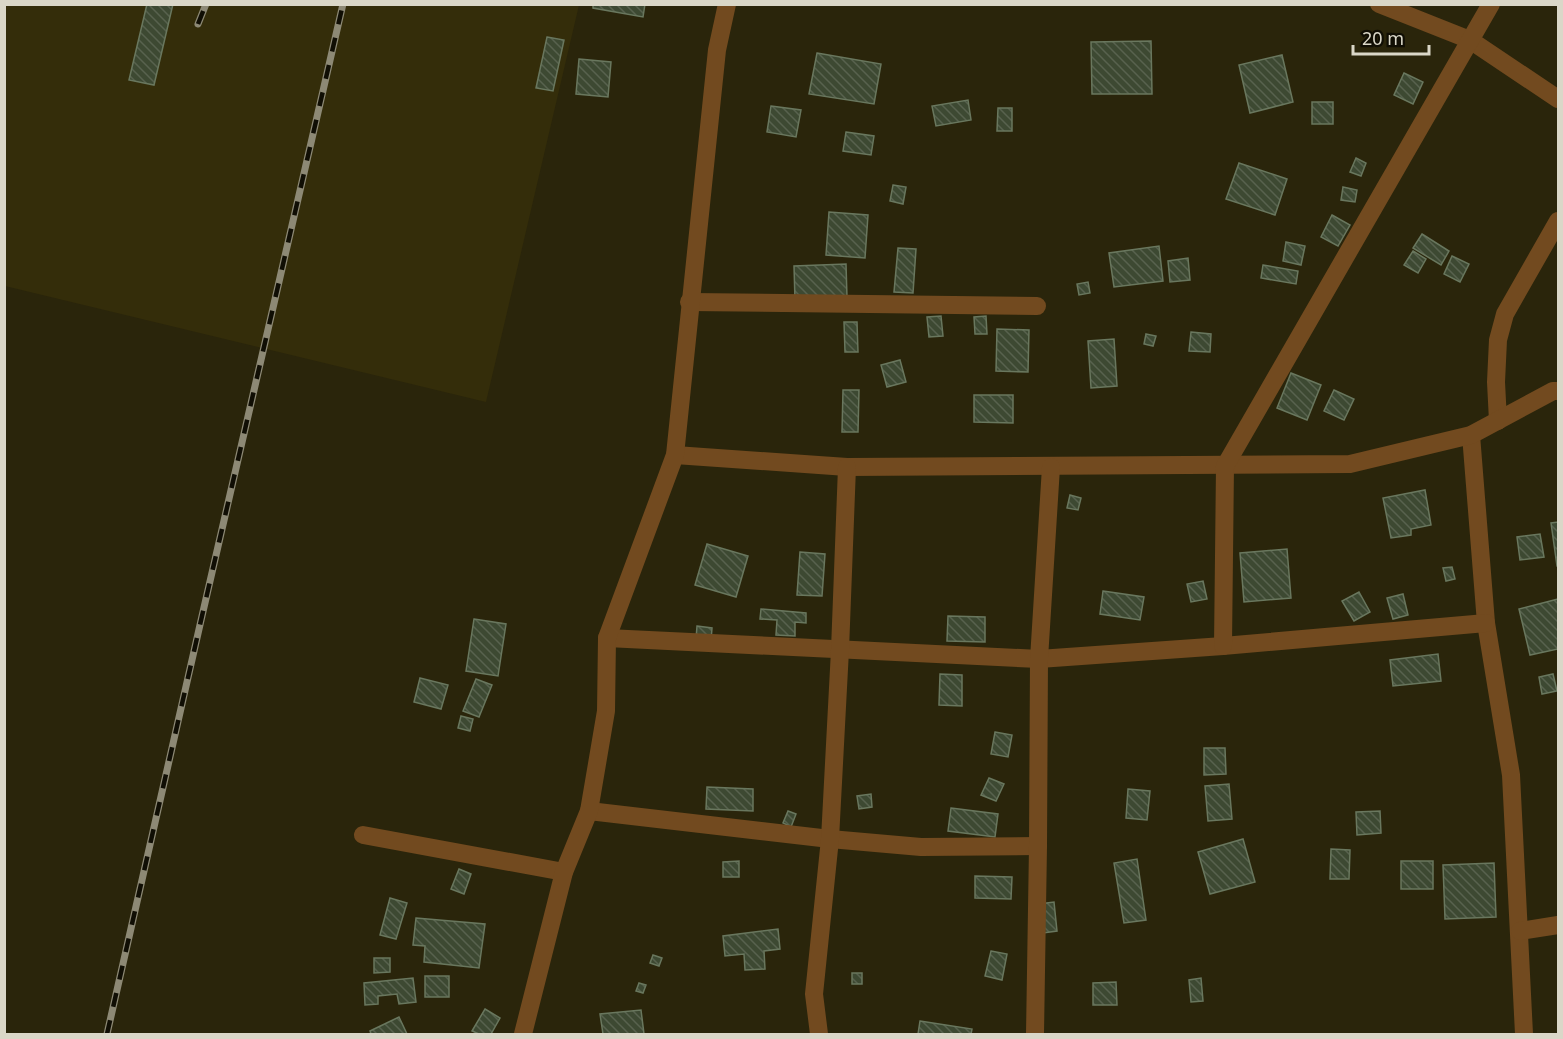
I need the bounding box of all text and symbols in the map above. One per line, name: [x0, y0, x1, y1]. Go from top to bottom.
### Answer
scale bar: [1353, 18, 1430, 56]
text: 20 m: [1362, 26, 1404, 50]

